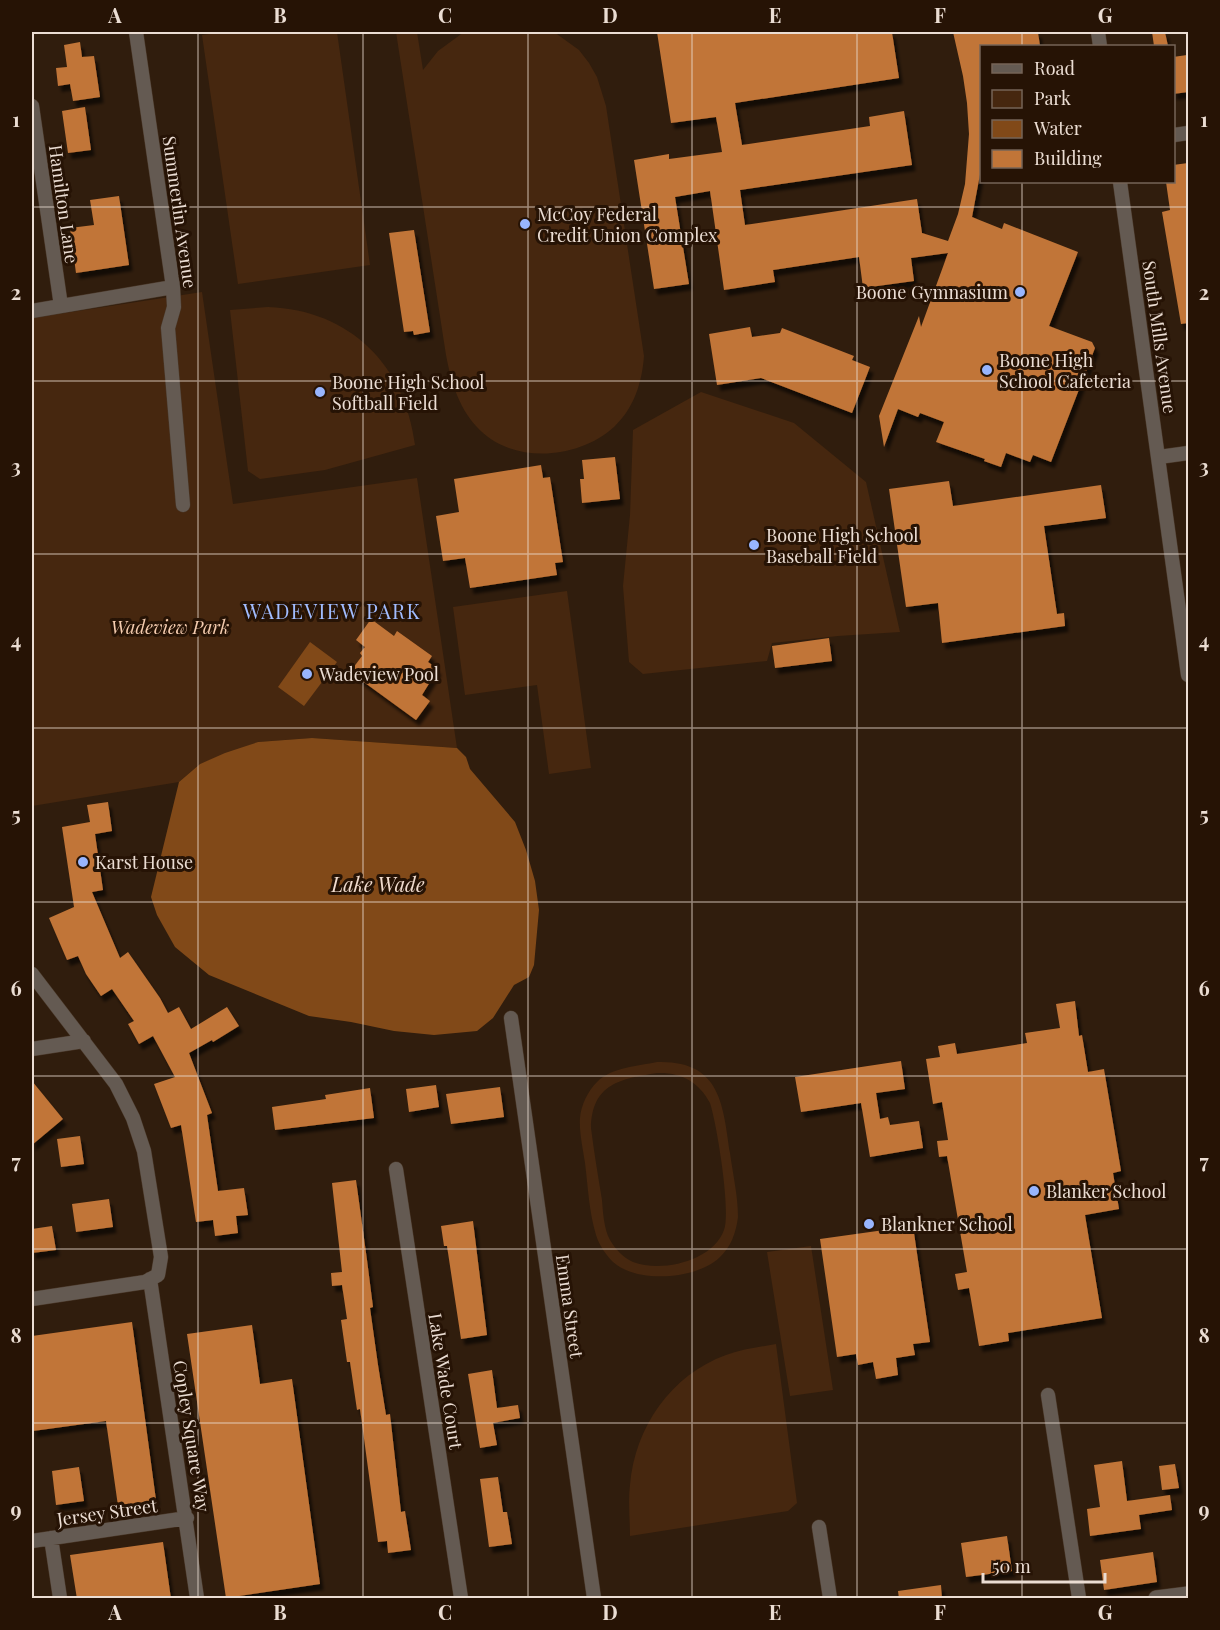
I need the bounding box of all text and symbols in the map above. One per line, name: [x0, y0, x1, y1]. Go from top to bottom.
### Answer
text: A: [107, 1, 122, 28]
text: B: [273, 1, 287, 28]
text: C: [438, 1, 452, 28]
text: D: [602, 1, 618, 28]
text: E: [769, 1, 781, 28]
text: F: [934, 1, 946, 28]
text: G: [1098, 1, 1113, 28]
legend: [980, 45, 1175, 183]
text: Road: [1034, 56, 1075, 80]
text: Park: [1034, 86, 1071, 110]
text: 1: [12, 105, 20, 132]
text: 1: [1200, 105, 1208, 132]
text: Water: [1033, 116, 1082, 140]
street label: Summerlin Avenue: [157, 134, 203, 290]
street label: Hamilton Lane: [44, 143, 84, 265]
text: Building: [1034, 146, 1102, 170]
place label: McCoy Federal Credit Union Complex: [537, 202, 718, 247]
marker: McCoy Federal Credit Union Complex: [518, 217, 532, 231]
street label: South Mills Avenue: [1137, 259, 1183, 415]
text: 2: [11, 278, 21, 305]
text: 2: [1199, 278, 1209, 305]
place label: Boone Gymnasium: [856, 280, 1008, 304]
marker: Boone Gymnasium: [1013, 285, 1027, 299]
place label: Boone High School Cafeteria: [999, 348, 1131, 393]
marker: Boone High School Cafeteria: [980, 363, 994, 377]
place label: Boone High School Softball Field: [332, 370, 485, 415]
marker: Boone High School Softball Field: [313, 385, 327, 399]
text: 3: [11, 452, 21, 479]
text: 3: [1199, 452, 1209, 479]
place label: Boone High School Baseball Field: [766, 523, 919, 568]
marker: Boone High School Baseball Field: [747, 538, 761, 552]
district label: WADEVIEW PARK: [242, 597, 421, 624]
park label: Wadeview Park: [111, 615, 229, 639]
text: 4: [11, 626, 21, 653]
text: 4: [1199, 626, 1209, 653]
place label: Wadeview Pool: [318, 662, 439, 686]
marker: Wadeview Pool: [300, 667, 314, 681]
text: 5: [11, 800, 21, 827]
text: 5: [1199, 800, 1209, 827]
place label: Karst House: [95, 850, 193, 874]
marker: Karst House: [76, 855, 90, 869]
water label: Lake Wade: [330, 870, 425, 897]
text: 6: [10, 974, 22, 1001]
text: 6: [1198, 974, 1210, 1001]
text: 7: [11, 1147, 21, 1174]
text: 7: [1199, 1147, 1209, 1174]
place label: Blanker School: [1046, 1179, 1166, 1203]
marker: Blanker School: [1027, 1184, 1041, 1198]
place label: Blankner School: [881, 1212, 1013, 1236]
marker: Blankner School: [862, 1217, 876, 1231]
street label: Emma Street: [551, 1253, 589, 1360]
street label: Lake Wade Court: [423, 1311, 469, 1451]
text: 8: [10, 1321, 22, 1348]
text: 8: [1198, 1321, 1210, 1348]
street label: Copley Square Way: [168, 1359, 216, 1513]
street label: Jersey Street: [54, 1493, 159, 1531]
text: 9: [10, 1495, 22, 1522]
text: 9: [1198, 1495, 1210, 1522]
scale bar: [983, 1546, 1104, 1584]
text: 50 m: [992, 1554, 1031, 1578]
text: A: [107, 1598, 122, 1625]
text: B: [273, 1598, 287, 1625]
text: C: [438, 1598, 452, 1625]
text: D: [602, 1598, 618, 1625]
text: E: [769, 1598, 781, 1625]
text: F: [934, 1598, 946, 1625]
text: G: [1098, 1598, 1113, 1625]

